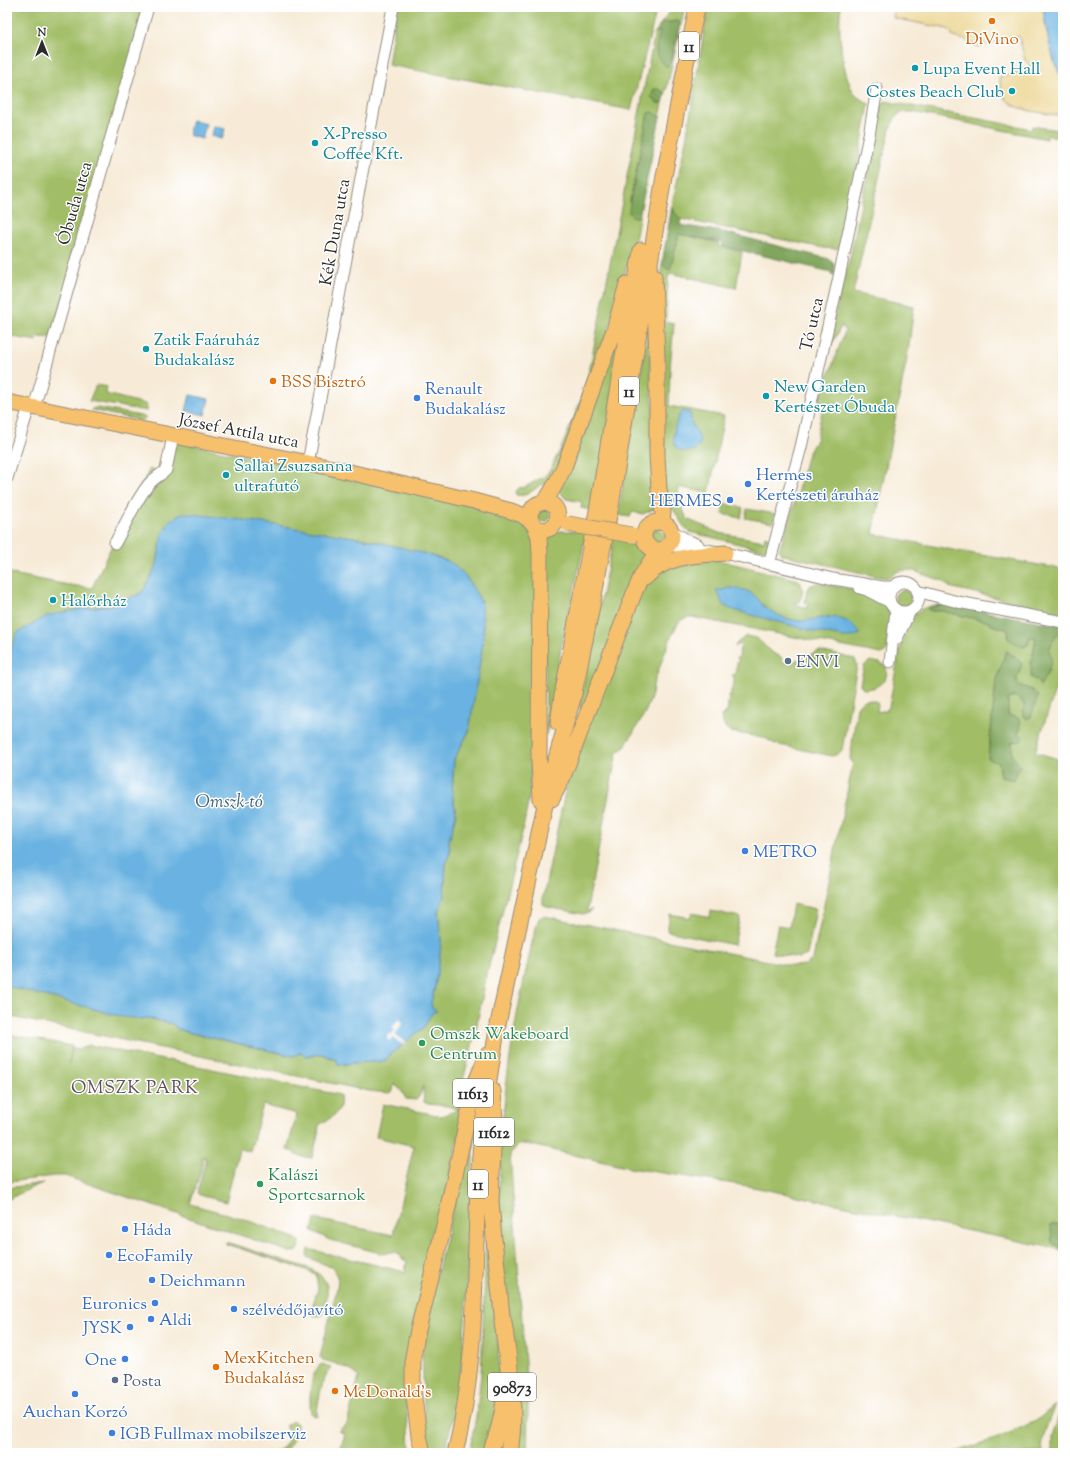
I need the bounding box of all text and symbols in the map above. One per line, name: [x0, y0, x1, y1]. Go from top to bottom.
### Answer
marker: DiVino: [987, 16, 997, 26]
north arrow: [22, 22, 62, 62]
text: N: [37, 25, 47, 41]
place label: DiVino: [965, 28, 1019, 52]
road number: 11: [679, 32, 699, 60]
place label: Lupa Event Hall: [923, 58, 1041, 82]
marker: Lupa Event Hall: [910, 63, 920, 73]
place label: Costes Beach Club: [866, 81, 1004, 105]
marker: Costes Beach Club: [1007, 86, 1017, 96]
place label: X-Presso Coffee Kft.: [323, 123, 403, 167]
marker: X-Presso Coffee Kft.: [310, 138, 320, 148]
street label: Óbuda utca: [53, 159, 99, 248]
street label: Kék Duna utca: [315, 177, 357, 288]
street label: Tó utca: [795, 295, 831, 354]
place label: Zatik Faáruház Budakalász: [154, 329, 260, 373]
marker: Zatik Faáruház Budakalász: [141, 344, 151, 354]
place label: BSS Bisztró: [281, 371, 366, 395]
marker: BSS Bisztró: [268, 376, 278, 386]
place label: New Garden Kertészet Óbuda: [774, 376, 895, 420]
road number: 11: [619, 377, 639, 405]
place label: Renault Budakalász: [425, 378, 506, 422]
marker: New Garden Kertészet Óbuda: [761, 391, 771, 401]
marker: Renault Budakalász: [412, 393, 422, 403]
street label: József Attila utca: [175, 408, 301, 455]
place label: Sallai Zsuzsanna ultrafutó: [234, 455, 353, 499]
place label: Hermes Kertészeti áruház: [756, 464, 879, 508]
marker: Sallai Zsuzsanna ultrafutó: [221, 470, 231, 480]
marker: Hermes Kertészeti áruház: [743, 479, 753, 489]
place label: HERMES: [650, 490, 722, 514]
marker: HERMES: [725, 495, 735, 505]
place label: Halőrház: [61, 590, 127, 614]
marker: Halőrház: [48, 595, 58, 605]
place label: ENVI: [796, 651, 840, 675]
marker: ENVI: [783, 656, 793, 666]
water label: Omszk-tó: [195, 790, 263, 816]
place label: METRO: [753, 841, 817, 865]
marker: METRO: [740, 846, 750, 856]
place label: Omszk Wakeboard Centrum: [430, 1023, 570, 1067]
marker: Omszk Wakeboard Centrum: [417, 1038, 427, 1048]
district label: OMSZK PARK: [71, 1076, 199, 1102]
road number: 11613: [453, 1079, 493, 1107]
road number: 11612: [474, 1118, 514, 1146]
place label: Kalászi Sportcsarnok: [268, 1164, 366, 1208]
road number: 11: [468, 1170, 488, 1198]
marker: Kalászi Sportcsarnok: [255, 1179, 265, 1189]
place label: Háda: [133, 1219, 172, 1243]
marker: Háda: [120, 1224, 130, 1234]
place label: EcoFamily: [117, 1245, 194, 1269]
marker: EcoFamily: [104, 1250, 114, 1260]
place label: Deichmann: [160, 1270, 246, 1294]
marker: Deichmann: [147, 1275, 157, 1285]
place label: Euronics: [82, 1293, 147, 1317]
marker: Euronics: [150, 1298, 160, 1308]
place label: szélvédőjavító: [242, 1299, 344, 1323]
marker: szélvédőjavító: [229, 1304, 239, 1314]
place label: Aldi: [159, 1309, 192, 1333]
marker: Aldi: [146, 1314, 156, 1324]
place label: JYSK: [82, 1317, 122, 1341]
marker: JYSK: [125, 1322, 135, 1332]
place label: MexKitchen Budakalász: [224, 1347, 315, 1391]
place label: One: [85, 1349, 117, 1373]
marker: One: [120, 1354, 130, 1364]
marker: MexKitchen Budakalász: [211, 1362, 221, 1372]
place label: Posta: [123, 1370, 162, 1394]
road number: 90873: [488, 1373, 536, 1401]
marker: Posta: [110, 1375, 120, 1385]
place label: McDonald's: [343, 1381, 432, 1405]
marker: McDonald's: [330, 1386, 340, 1396]
marker: Auchan Korzó: [70, 1389, 80, 1399]
place label: Auchan Korzó: [22, 1401, 128, 1425]
place label: IGB Fullmax mobilszerviz: [120, 1423, 307, 1447]
marker: IGB Fullmax mobilszerviz: [107, 1428, 117, 1438]

